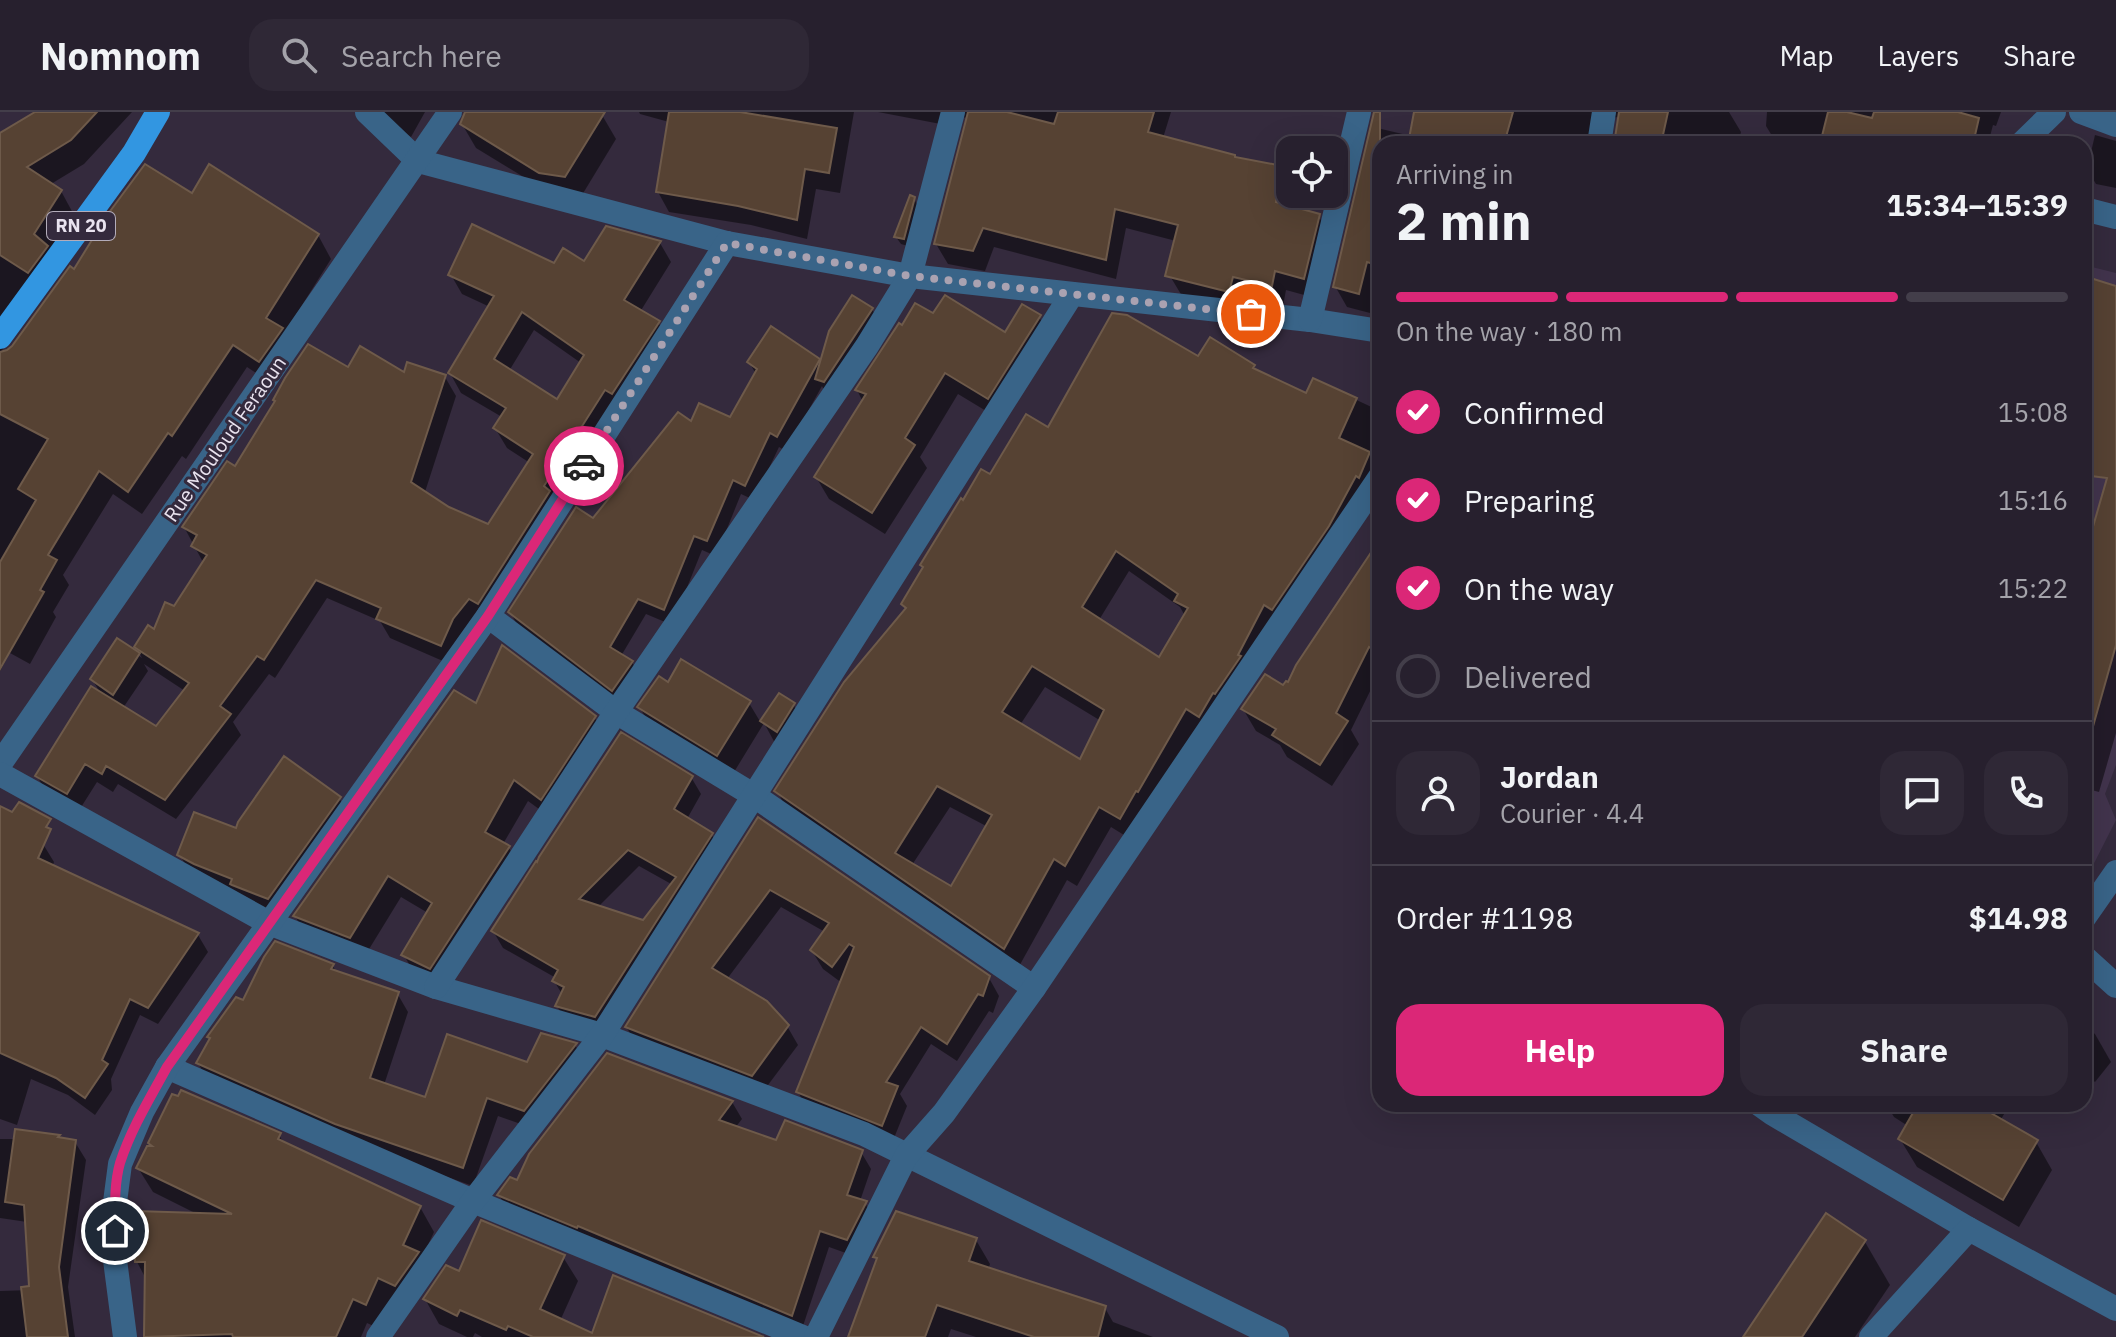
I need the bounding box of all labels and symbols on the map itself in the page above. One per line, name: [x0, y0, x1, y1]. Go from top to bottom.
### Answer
road number: RN 20: [47, 212, 115, 240]
pin: [1217, 280, 1285, 348]
street label: Rue Mouloud Feraoun: [157, 350, 292, 527]
courier: [544, 426, 624, 506]
pin: [81, 1197, 149, 1265]

